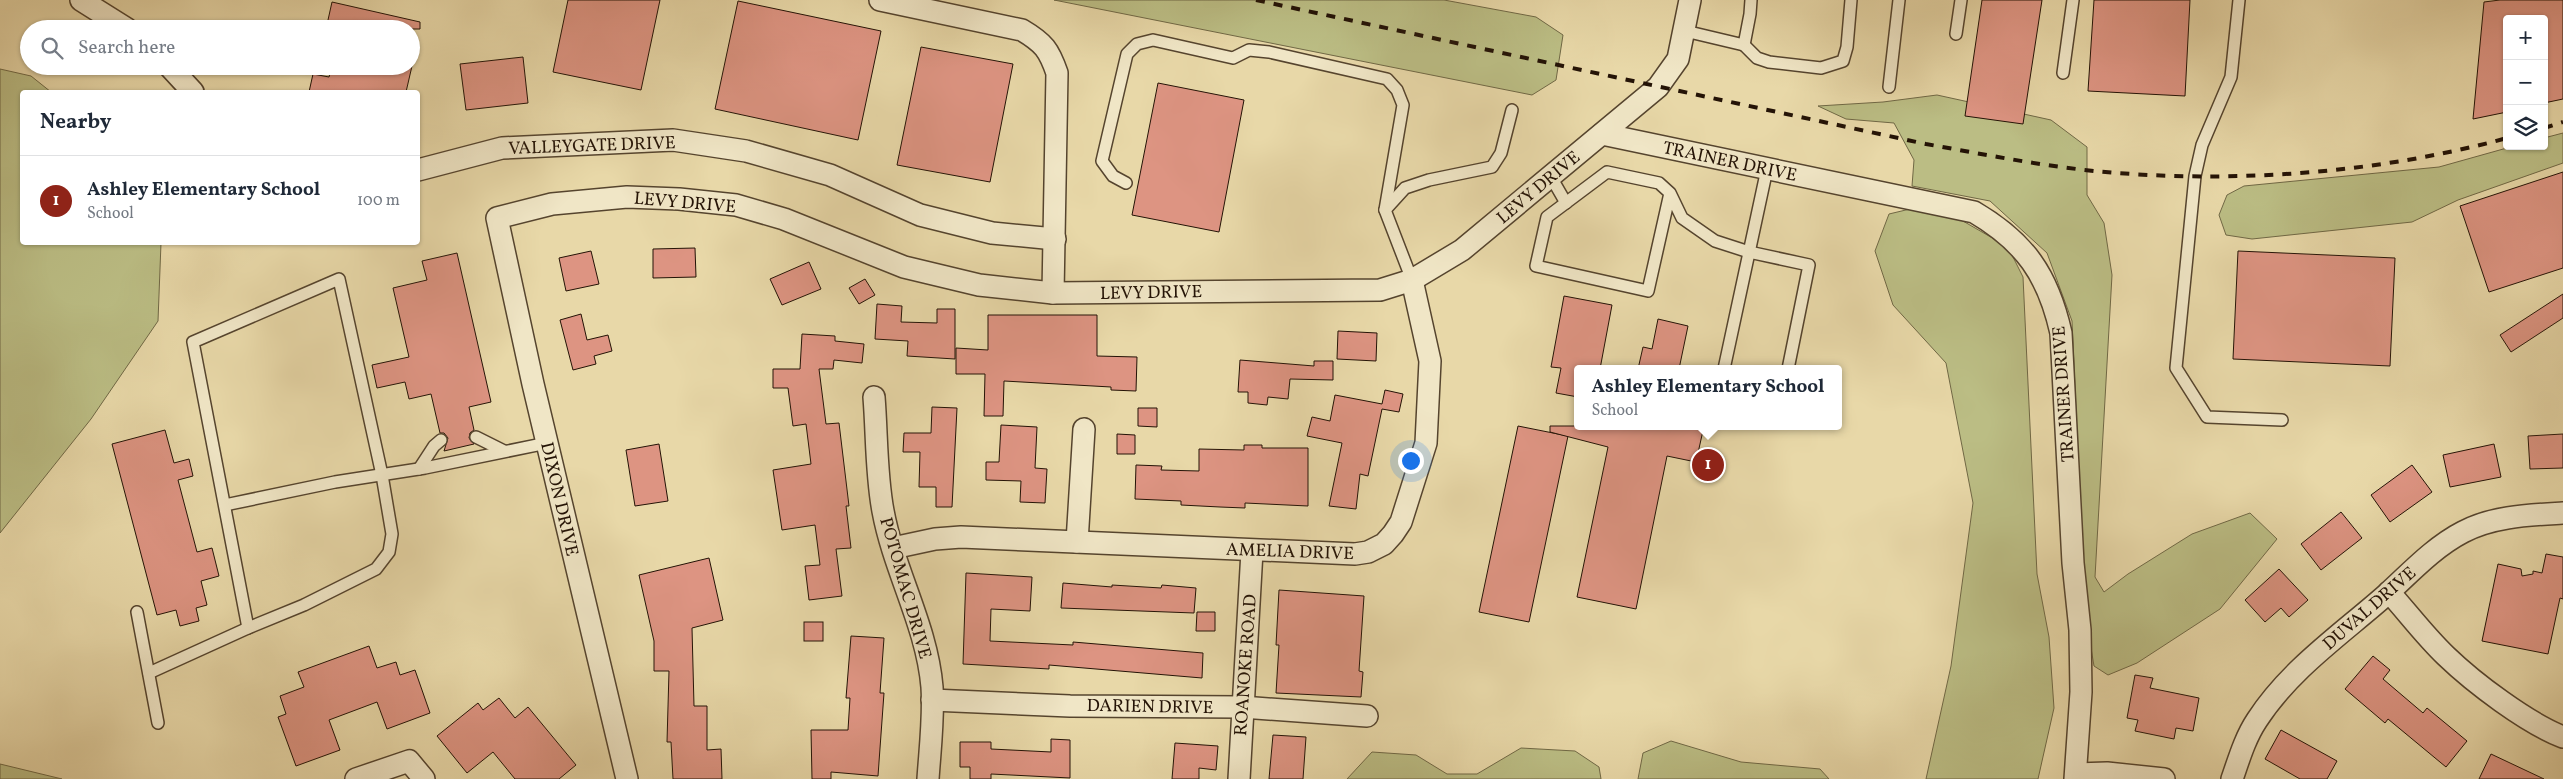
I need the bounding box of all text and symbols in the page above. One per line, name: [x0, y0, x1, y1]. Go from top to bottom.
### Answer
map controls: [2503, 15, 2548, 150]
button: +: [2503, 15, 2548, 60]
search box: [20, 20, 420, 75]
icon: search: [38, 34, 66, 62]
text: Search here: [78, 35, 175, 61]
button: −: [2503, 60, 2548, 105]
button: layers: [2503, 105, 2548, 150]
text: Nearby: [40, 108, 111, 137]
street label: VALLEYGATE DRIVE: [508, 131, 676, 162]
street label: TRAINER DRIVE: [1660, 136, 1799, 189]
street label: LEVY DRIVE: [1492, 146, 1586, 231]
text: Ashley Elementary School: [87, 177, 320, 203]
street label: LEVY DRIVE: [633, 187, 737, 220]
text: 1: [53, 190, 59, 212]
text: 100 m: [357, 190, 400, 212]
text: School: [87, 203, 134, 225]
street label: LEVY DRIVE: [1100, 280, 1203, 307]
street label: TRAINER DRIVE: [2047, 325, 2082, 463]
popup: [1574, 365, 1842, 430]
text: Ashley Elementary School: [1591, 374, 1825, 400]
text: School: [1591, 400, 1638, 422]
street label: DIXON DRIVE: [533, 440, 584, 559]
pin: 1: [1692, 446, 1724, 484]
your location: [1398, 448, 1424, 474]
street label: POTOMAC DRIVE: [872, 515, 937, 662]
street label: AMELIA DRIVE: [1226, 538, 1355, 567]
street label: DUVAL DRIVE: [2318, 561, 2422, 657]
street label: ROANOKE ROAD: [1229, 593, 1264, 737]
street label: DARIEN DRIVE: [1086, 694, 1214, 721]

